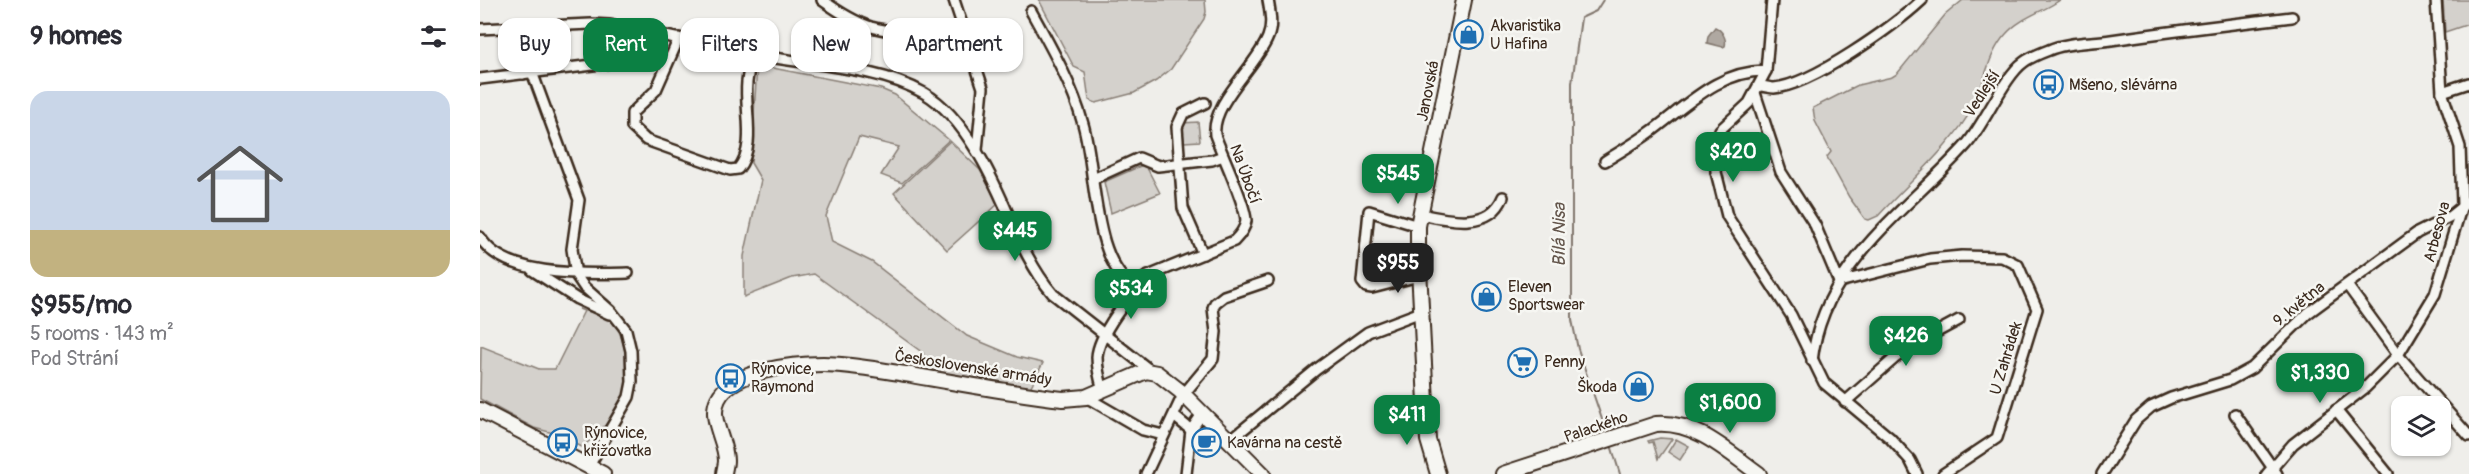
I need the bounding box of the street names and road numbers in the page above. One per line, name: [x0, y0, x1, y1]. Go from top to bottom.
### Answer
street label: Janovská: [1412, 59, 1444, 123]
street label: Vedlejší: [1959, 67, 2005, 121]
street label: Na Úbočí: [1225, 142, 1265, 206]
street label: Arbesova: [2419, 199, 2455, 265]
street label: 9. května: [2269, 277, 2329, 331]
street label: U Zahrádek: [1985, 319, 2027, 397]
street label: Československé armády: [893, 346, 1053, 390]
street label: Palackého: [1561, 407, 1631, 447]

